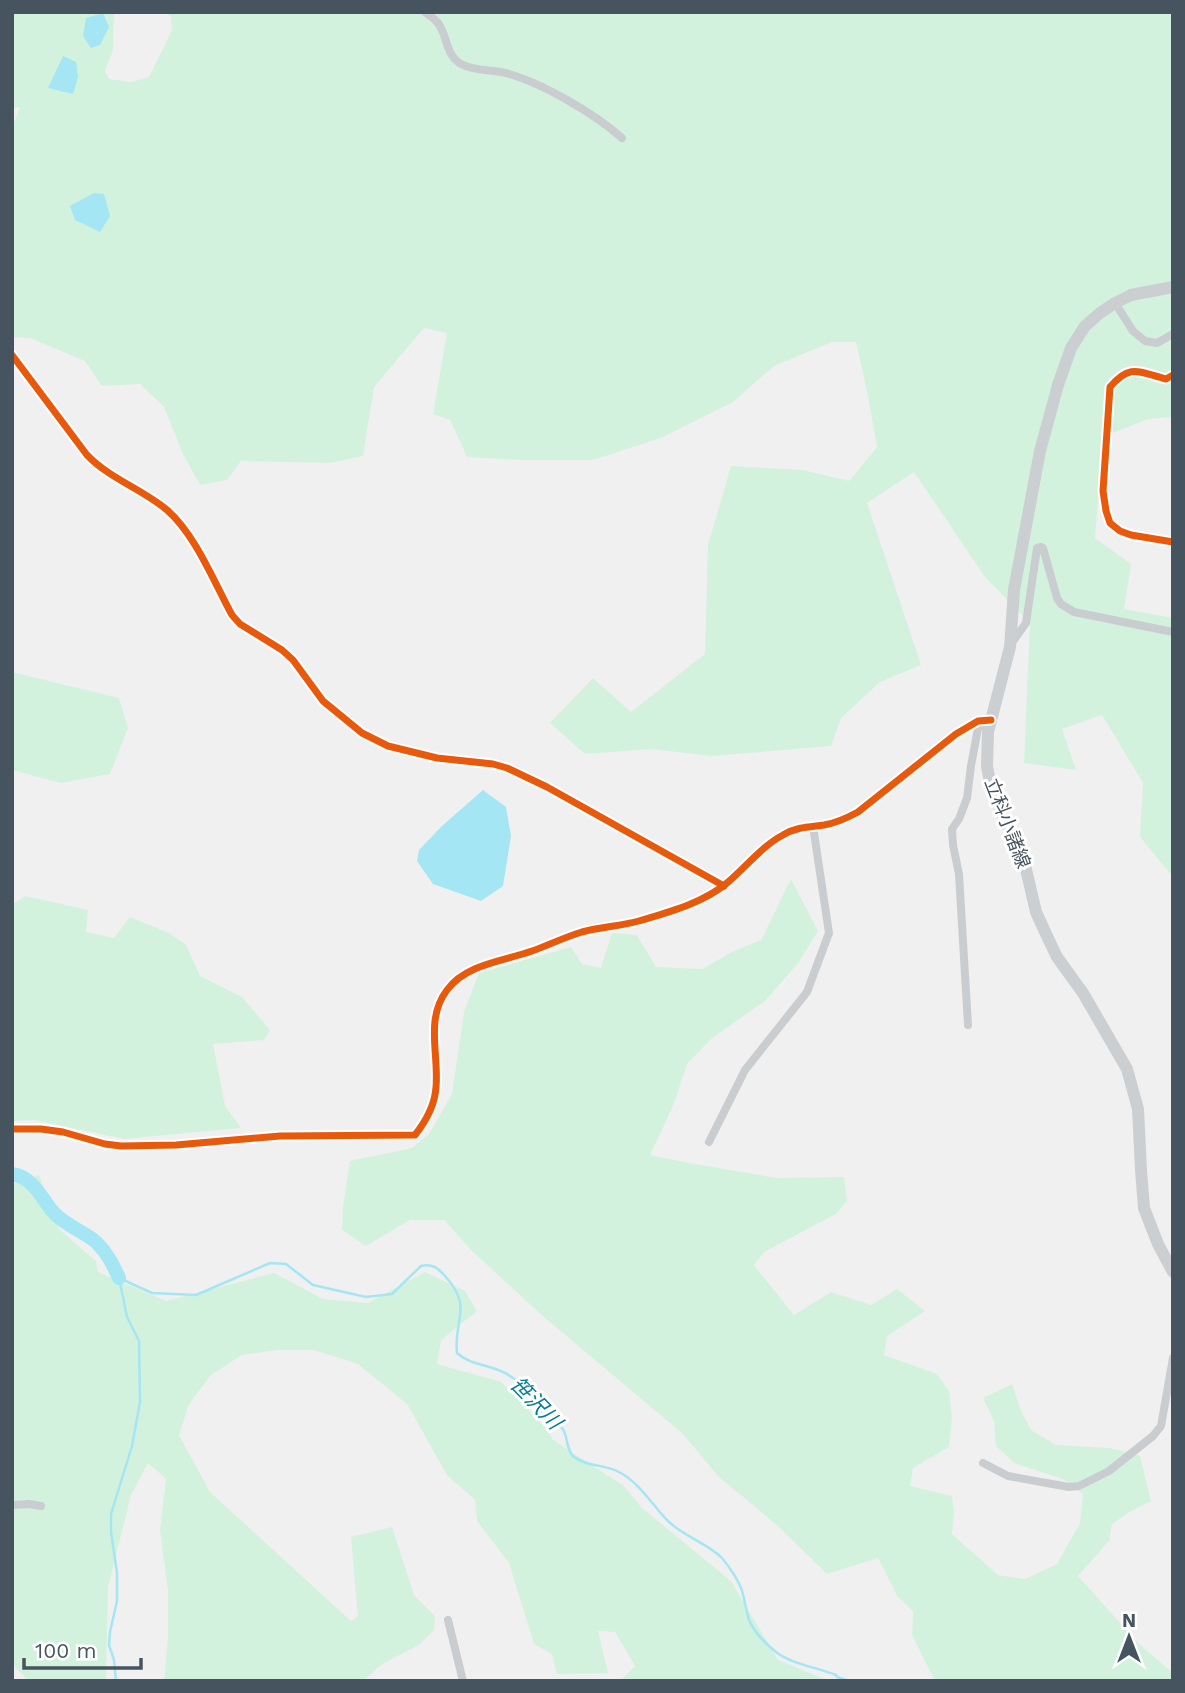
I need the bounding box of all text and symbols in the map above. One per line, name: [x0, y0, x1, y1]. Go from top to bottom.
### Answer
street label: 立科小諸線: [980, 775, 1035, 872]
water label: 笹沢川: [505, 1371, 569, 1435]
north arrow: [1094, 1602, 1164, 1672]
text: N: [1122, 1609, 1136, 1632]
scale bar: [24, 1626, 142, 1670]
text: 100 m: [35, 1638, 97, 1663]

